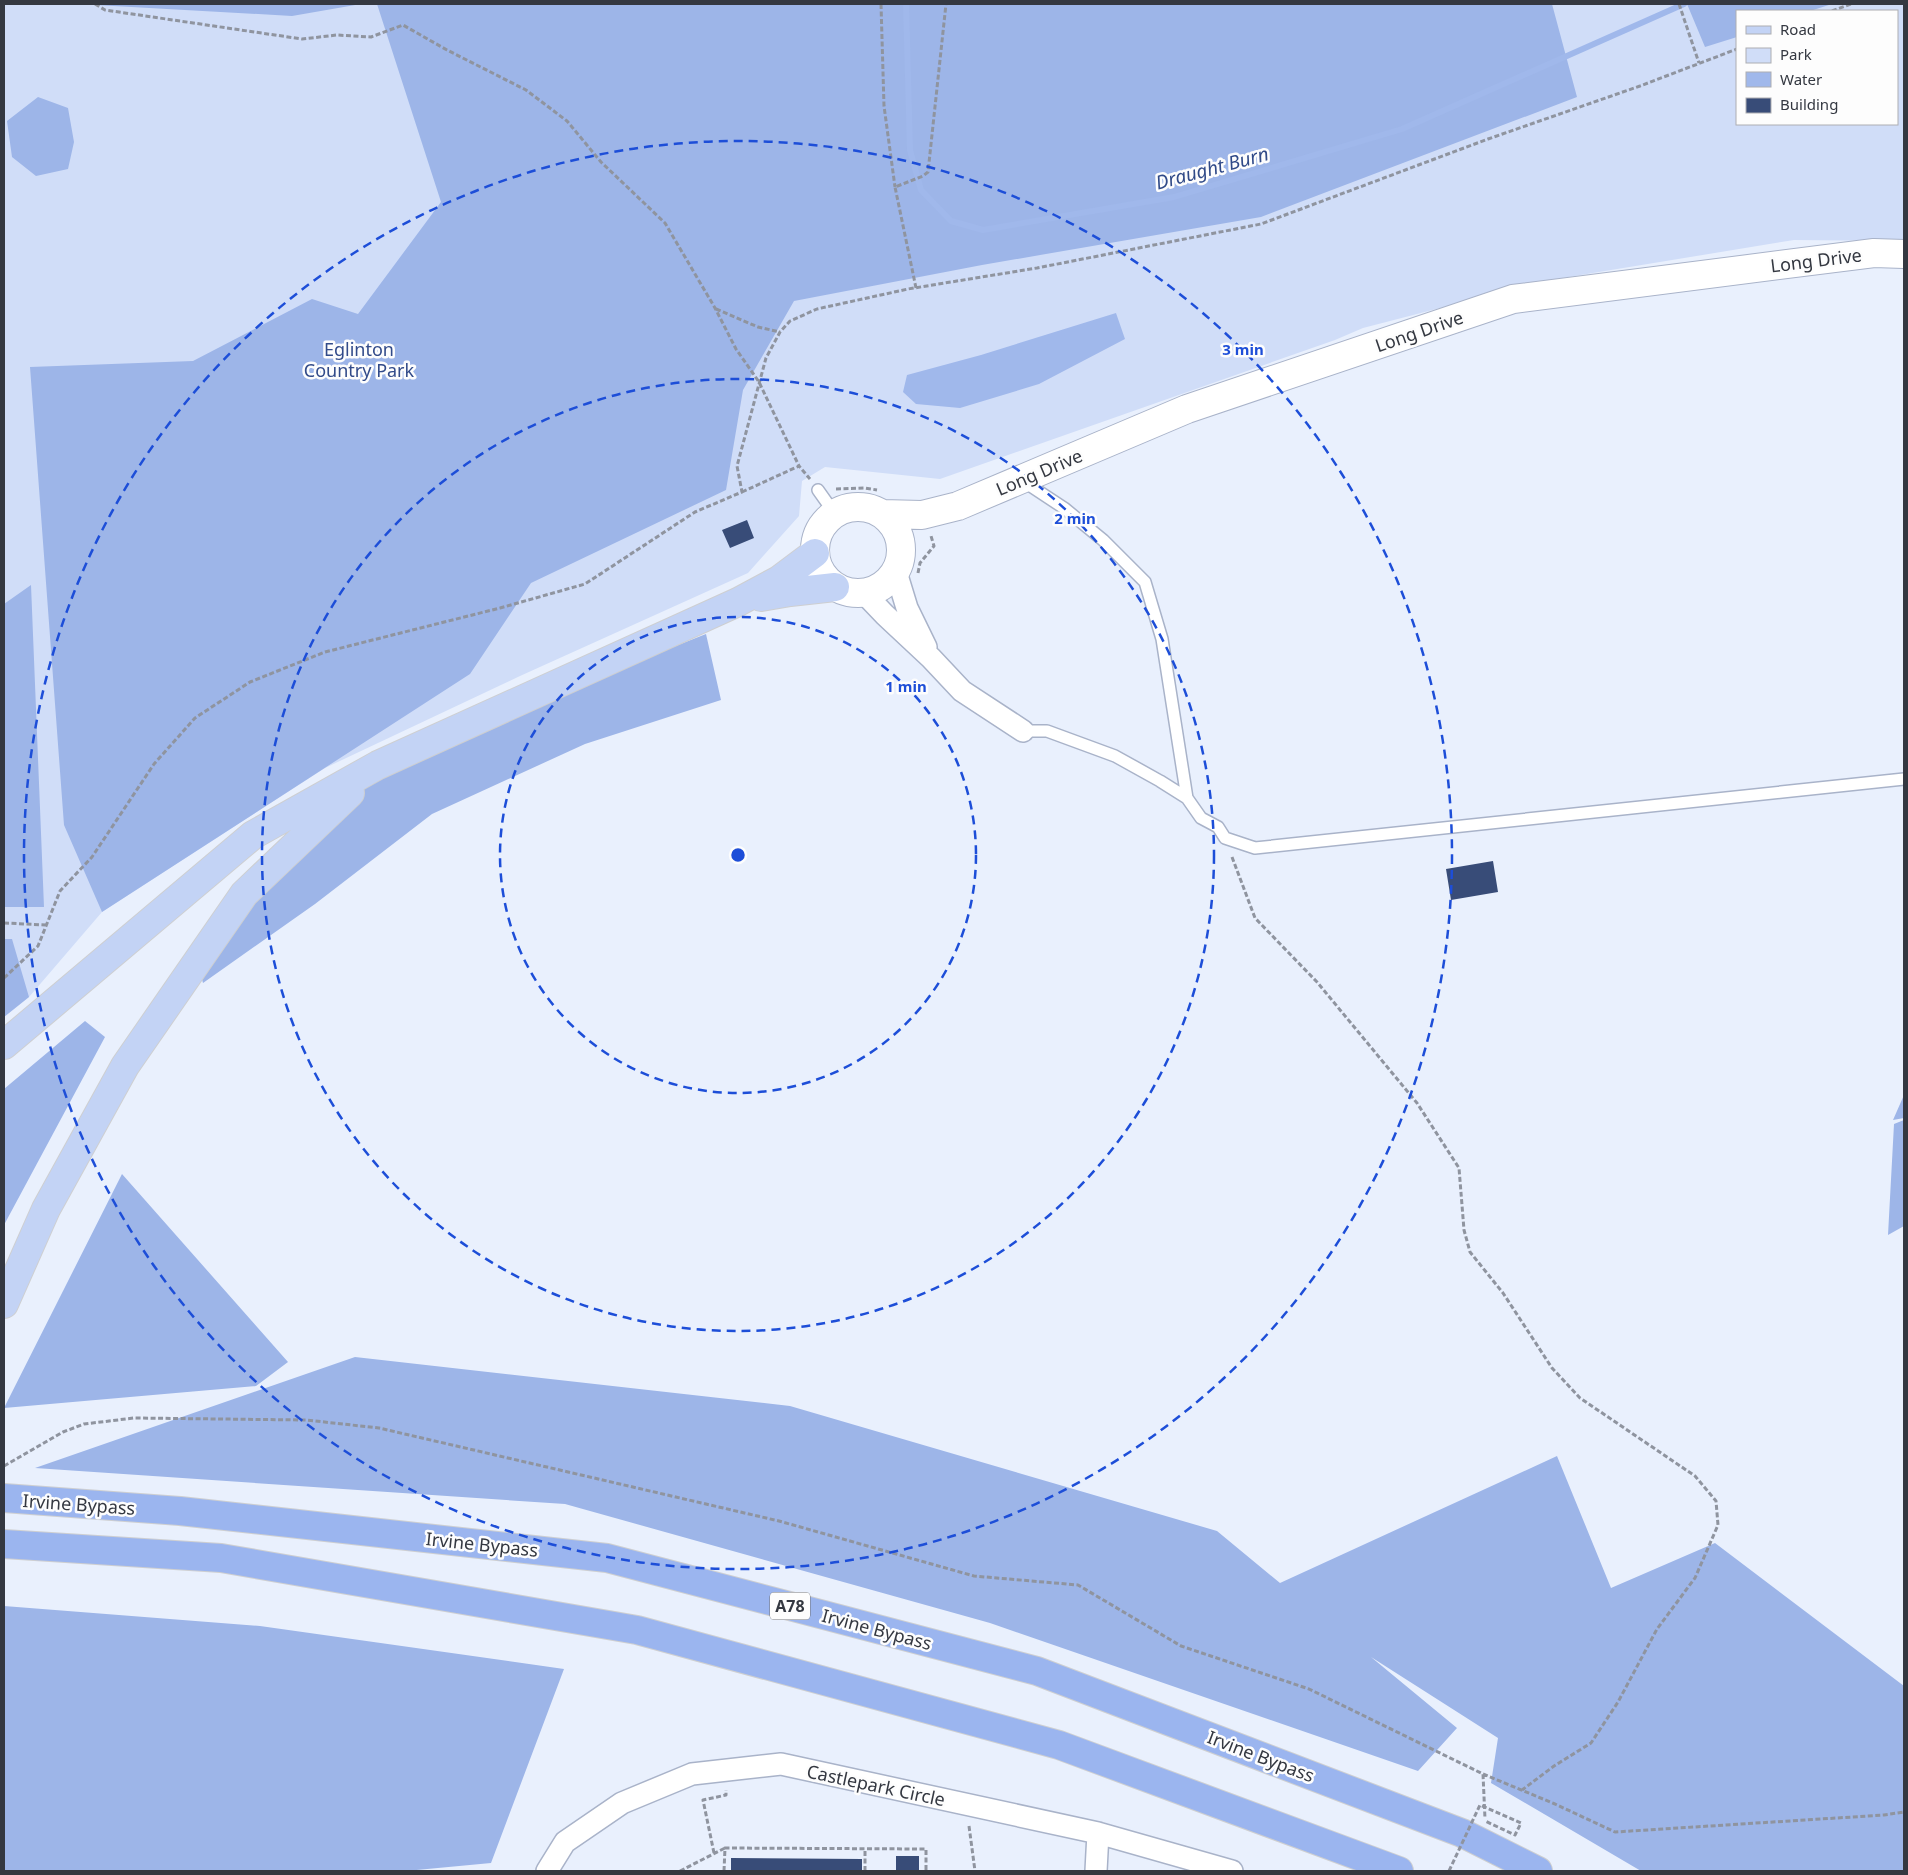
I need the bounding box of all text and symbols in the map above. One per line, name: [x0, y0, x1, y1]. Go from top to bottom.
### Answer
legend: [1736, 10, 1898, 125]
text: Road: [1780, 19, 1816, 39]
text: Park: [1780, 44, 1812, 64]
text: Water: [1780, 69, 1822, 89]
text: Building: [1780, 94, 1838, 114]
water label: Draught Burn: [1153, 140, 1271, 196]
street label: Long Drive: [1769, 243, 1863, 277]
street label: Long Drive: [1372, 305, 1466, 357]
park label: Eglinton Country Park: [304, 337, 415, 382]
text: 3 min: [1222, 339, 1264, 359]
street label: Long Drive: [992, 443, 1086, 501]
text: 2 min: [1054, 508, 1096, 528]
text: 1 min: [885, 676, 927, 696]
centre of rings: [729, 846, 747, 864]
street label: Irvine Bypass: [22, 1488, 136, 1520]
street label: Irvine Bypass: [425, 1526, 539, 1562]
road number: A78: [770, 1592, 810, 1620]
street label: Irvine Bypass: [820, 1603, 934, 1655]
street label: Irvine Bypass: [1204, 1725, 1318, 1787]
street label: Castlepark Circle: [805, 1759, 947, 1811]

